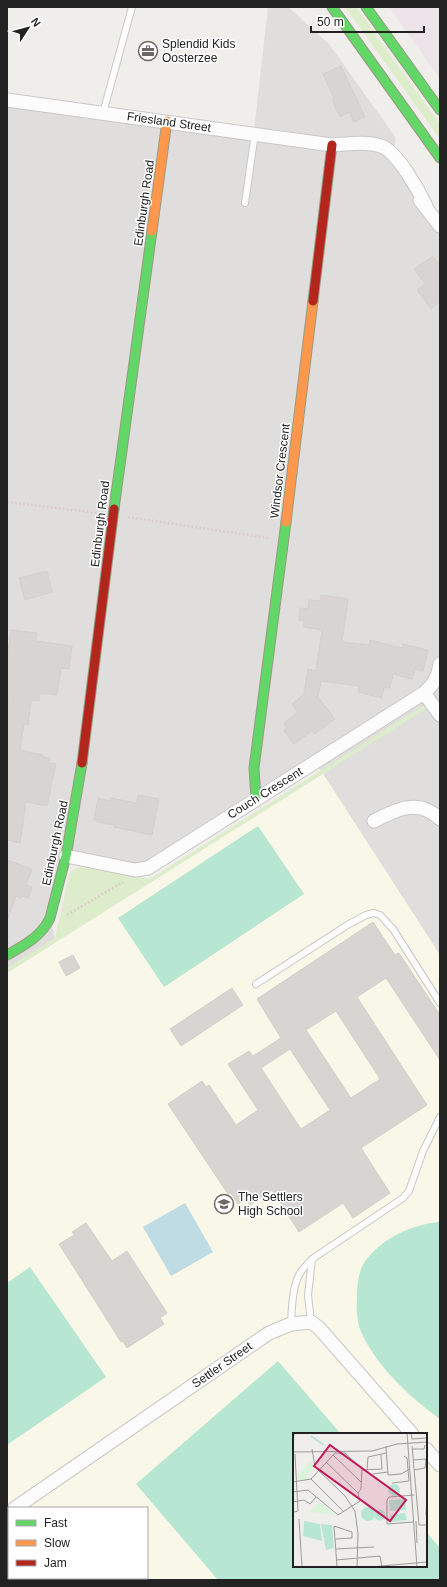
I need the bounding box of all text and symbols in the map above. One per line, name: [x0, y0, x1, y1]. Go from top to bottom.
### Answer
north arrow: [8, 8, 48, 48]
scale bar: [311, 8, 424, 34]
text: N: [29, 15, 43, 29]
text: 50 m: [317, 15, 344, 29]
place label: Splendid Kids Oosterzee: [162, 37, 235, 65]
office icon: Splendid Kids Oosterzee: [137, 40, 159, 62]
street label: Friesland Street: [126, 109, 213, 135]
street label: Edinburgh Road: [131, 159, 157, 247]
street label: Windsor Crescent: [267, 422, 293, 519]
street label: Edinburgh Road: [88, 480, 112, 568]
street label: Couch Crescent: [225, 764, 306, 822]
street label: Edinburgh Road: [39, 799, 71, 887]
place label: The Settlers High School: [238, 1190, 303, 1218]
school or university icon: The Settlers High School: [213, 1193, 235, 1215]
street label: Settler Street: [189, 1339, 255, 1391]
inset map: [293, 1433, 427, 1567]
legend: [8, 1507, 148, 1579]
text: Fast: [44, 1516, 68, 1530]
text: Slow: [44, 1536, 70, 1550]
text: Jam: [44, 1556, 67, 1570]

